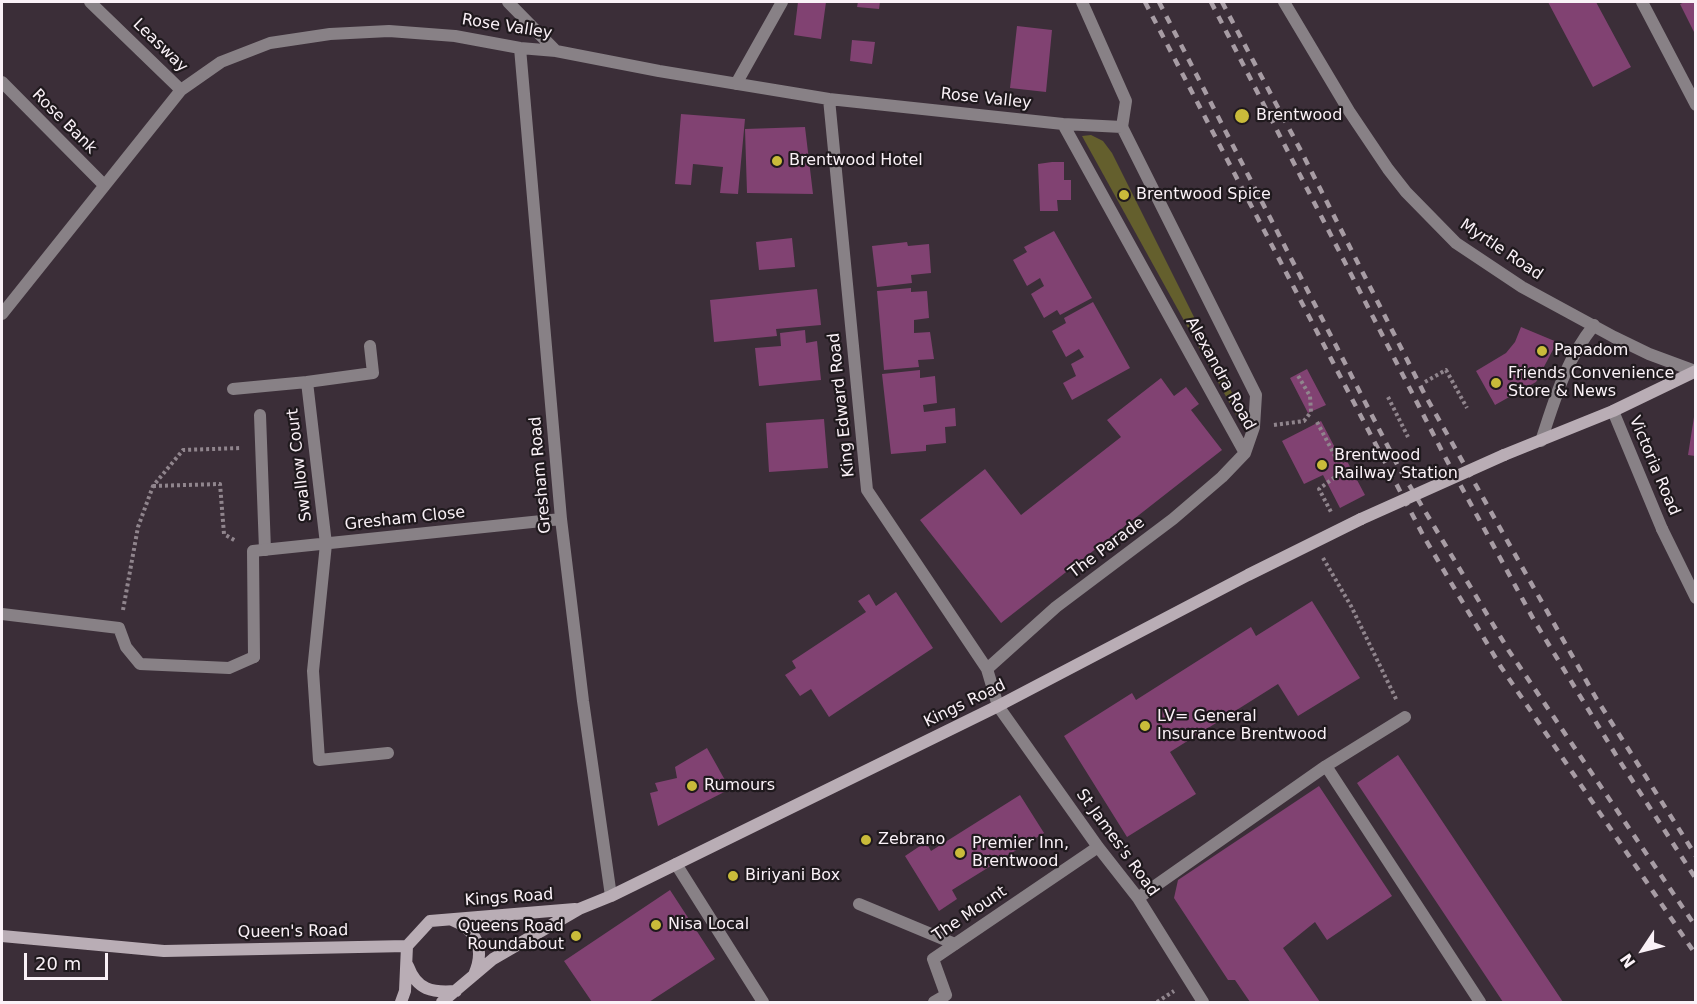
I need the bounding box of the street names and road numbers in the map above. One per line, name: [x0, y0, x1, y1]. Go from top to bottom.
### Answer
street label: Rose Valley: [460, 10, 554, 44]
street label: Leasway: [129, 15, 191, 77]
street label: Rose Valley: [940, 85, 1032, 113]
street label: Rose Bank: [28, 86, 100, 158]
street label: Myrtle Road: [1456, 215, 1546, 285]
street label: Alexandra Road: [1181, 314, 1259, 434]
street label: King Edward Road: [825, 332, 859, 478]
street label: Swallow Court: [284, 407, 316, 523]
street label: Victoria Road: [1624, 413, 1684, 519]
street label: Gresham Road: [526, 416, 556, 534]
street label: Gresham Close: [344, 503, 466, 535]
street label: The Parade: [1065, 513, 1149, 583]
street label: Kings Road: [921, 676, 1009, 732]
street label: St James's Road: [1072, 786, 1162, 900]
street label: The Mount: [929, 882, 1011, 946]
street label: Kings Road: [464, 885, 554, 911]
street label: Queen's Road: [238, 921, 348, 943]

